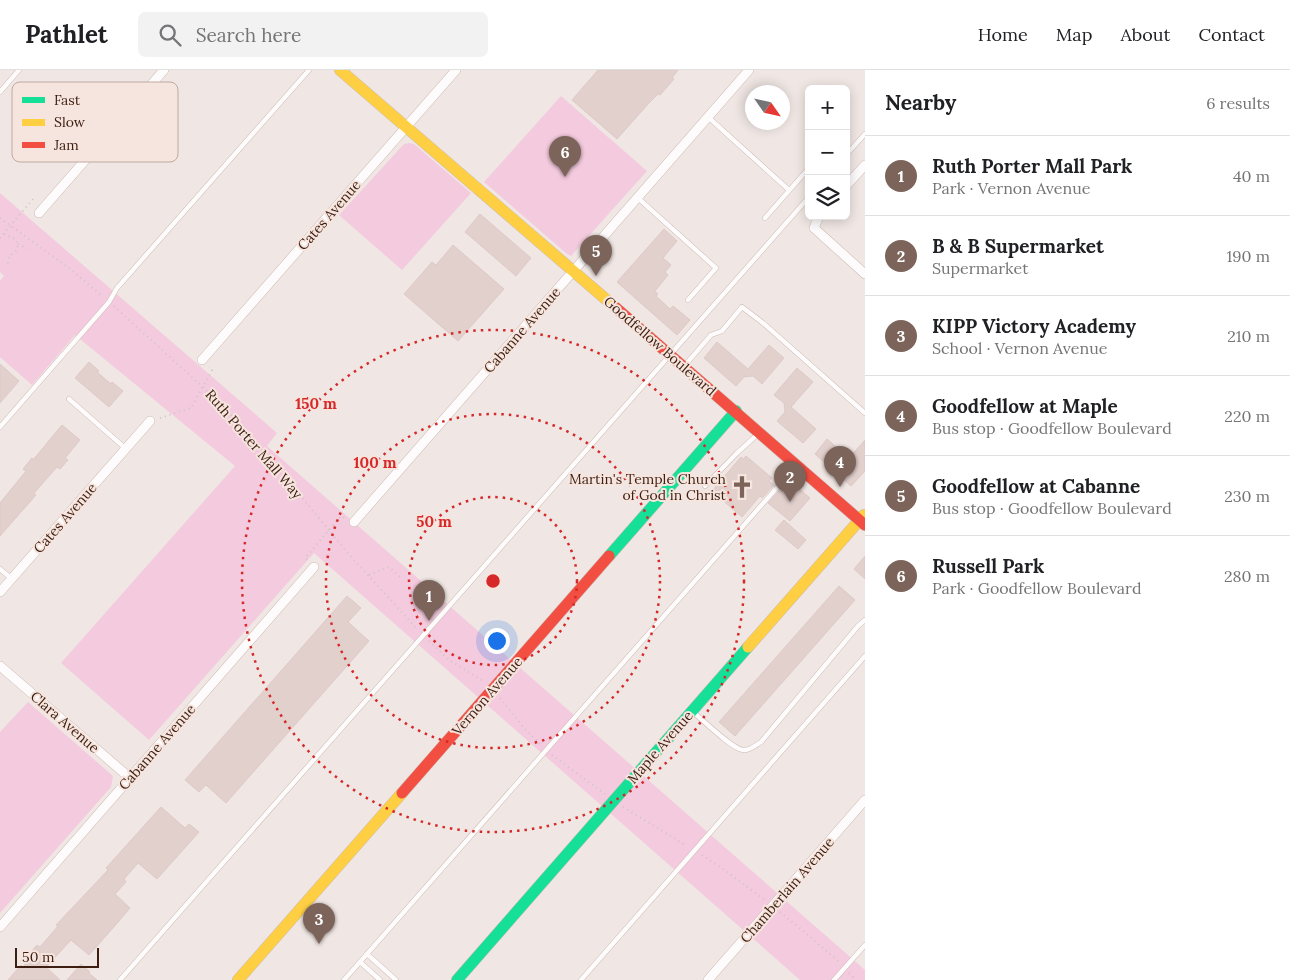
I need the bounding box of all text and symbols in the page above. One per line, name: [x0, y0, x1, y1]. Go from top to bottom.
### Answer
search box: [138, 12, 488, 57]
text: Pathlet: [25, 19, 108, 50]
icon: search: [156, 21, 184, 49]
text: Search here: [196, 23, 301, 47]
text: Home: [978, 23, 1028, 46]
text: Map: [1056, 23, 1092, 46]
text: About: [1120, 23, 1170, 46]
text: Contact: [1198, 23, 1265, 46]
legend: [12, 82, 178, 162]
north arrow: [745, 85, 790, 130]
map controls: [805, 85, 850, 220]
button: +: [805, 85, 850, 130]
text: Nearby: [885, 89, 956, 116]
text: Fast: [54, 91, 81, 109]
text: 6 results: [1206, 93, 1270, 113]
text: Slow: [54, 113, 86, 131]
button: −: [805, 130, 850, 175]
text: Jam: [53, 136, 79, 154]
pin: 6: [549, 136, 581, 177]
text: Ruth Porter Mall Park: [932, 154, 1132, 178]
text: 1: [898, 166, 904, 186]
text: 40 m: [1233, 166, 1270, 186]
button: layers: [805, 175, 850, 220]
street label: Cates Avenue: [293, 176, 365, 254]
text: Park · Vernon Avenue: [932, 178, 1090, 198]
text: B & B Supermarket: [932, 234, 1104, 258]
pin: 5: [580, 235, 612, 276]
text: 2: [897, 246, 905, 266]
text: 190 m: [1226, 246, 1270, 266]
text: Supermarket: [932, 258, 1028, 278]
street label: Cabanne Avenue: [480, 283, 565, 377]
street label: Goodfellow Boulevard: [600, 292, 720, 400]
text: KIPP Victory Academy: [932, 314, 1136, 338]
text: 3: [897, 326, 905, 346]
text: 210 m: [1227, 326, 1270, 346]
text: School · Vernon Avenue: [932, 338, 1107, 358]
street label: Ruth Porter Mall Way: [202, 386, 307, 503]
text: 150 m: [295, 394, 337, 413]
text: Goodfellow at Maple: [932, 394, 1118, 418]
text: 4: [897, 406, 905, 426]
text: 220 m: [1224, 406, 1270, 426]
text: Bus stop · Goodfellow Boulevard: [932, 418, 1172, 438]
pin: 4: [824, 446, 856, 487]
text: 100 m: [354, 453, 397, 472]
pin: 2: [774, 461, 806, 502]
place label: Martin's Temple Church of God in Christ: [569, 470, 727, 504]
church icon: Martin's Temple Church of God in Christ: [729, 474, 755, 500]
text: Goodfellow at Cabanne: [932, 474, 1140, 498]
street label: Cates Avenue: [29, 479, 101, 557]
text: 5: [897, 486, 905, 506]
text: 230 m: [1224, 486, 1270, 506]
text: Bus stop · Goodfellow Boulevard: [932, 498, 1172, 518]
text: 50 m: [416, 512, 452, 531]
text: Russell Park: [932, 554, 1044, 578]
text: 6: [896, 566, 906, 586]
text: 280 m: [1224, 566, 1270, 586]
centre of rings: [484, 572, 502, 590]
text: Park · Goodfellow Boulevard: [932, 578, 1141, 598]
pin: 1: [413, 580, 445, 621]
your location: [484, 628, 510, 654]
street label: Vernon Avenue: [447, 653, 526, 740]
street label: Clara Avenue: [27, 687, 103, 757]
street label: Cabanne Avenue: [115, 700, 200, 794]
street label: Maple Avenue: [623, 706, 697, 787]
street label: Chamberlain Avenue: [736, 833, 838, 947]
pin: 3: [303, 903, 335, 944]
scale bar: [15, 945, 99, 968]
text: 50 m: [22, 948, 55, 966]

